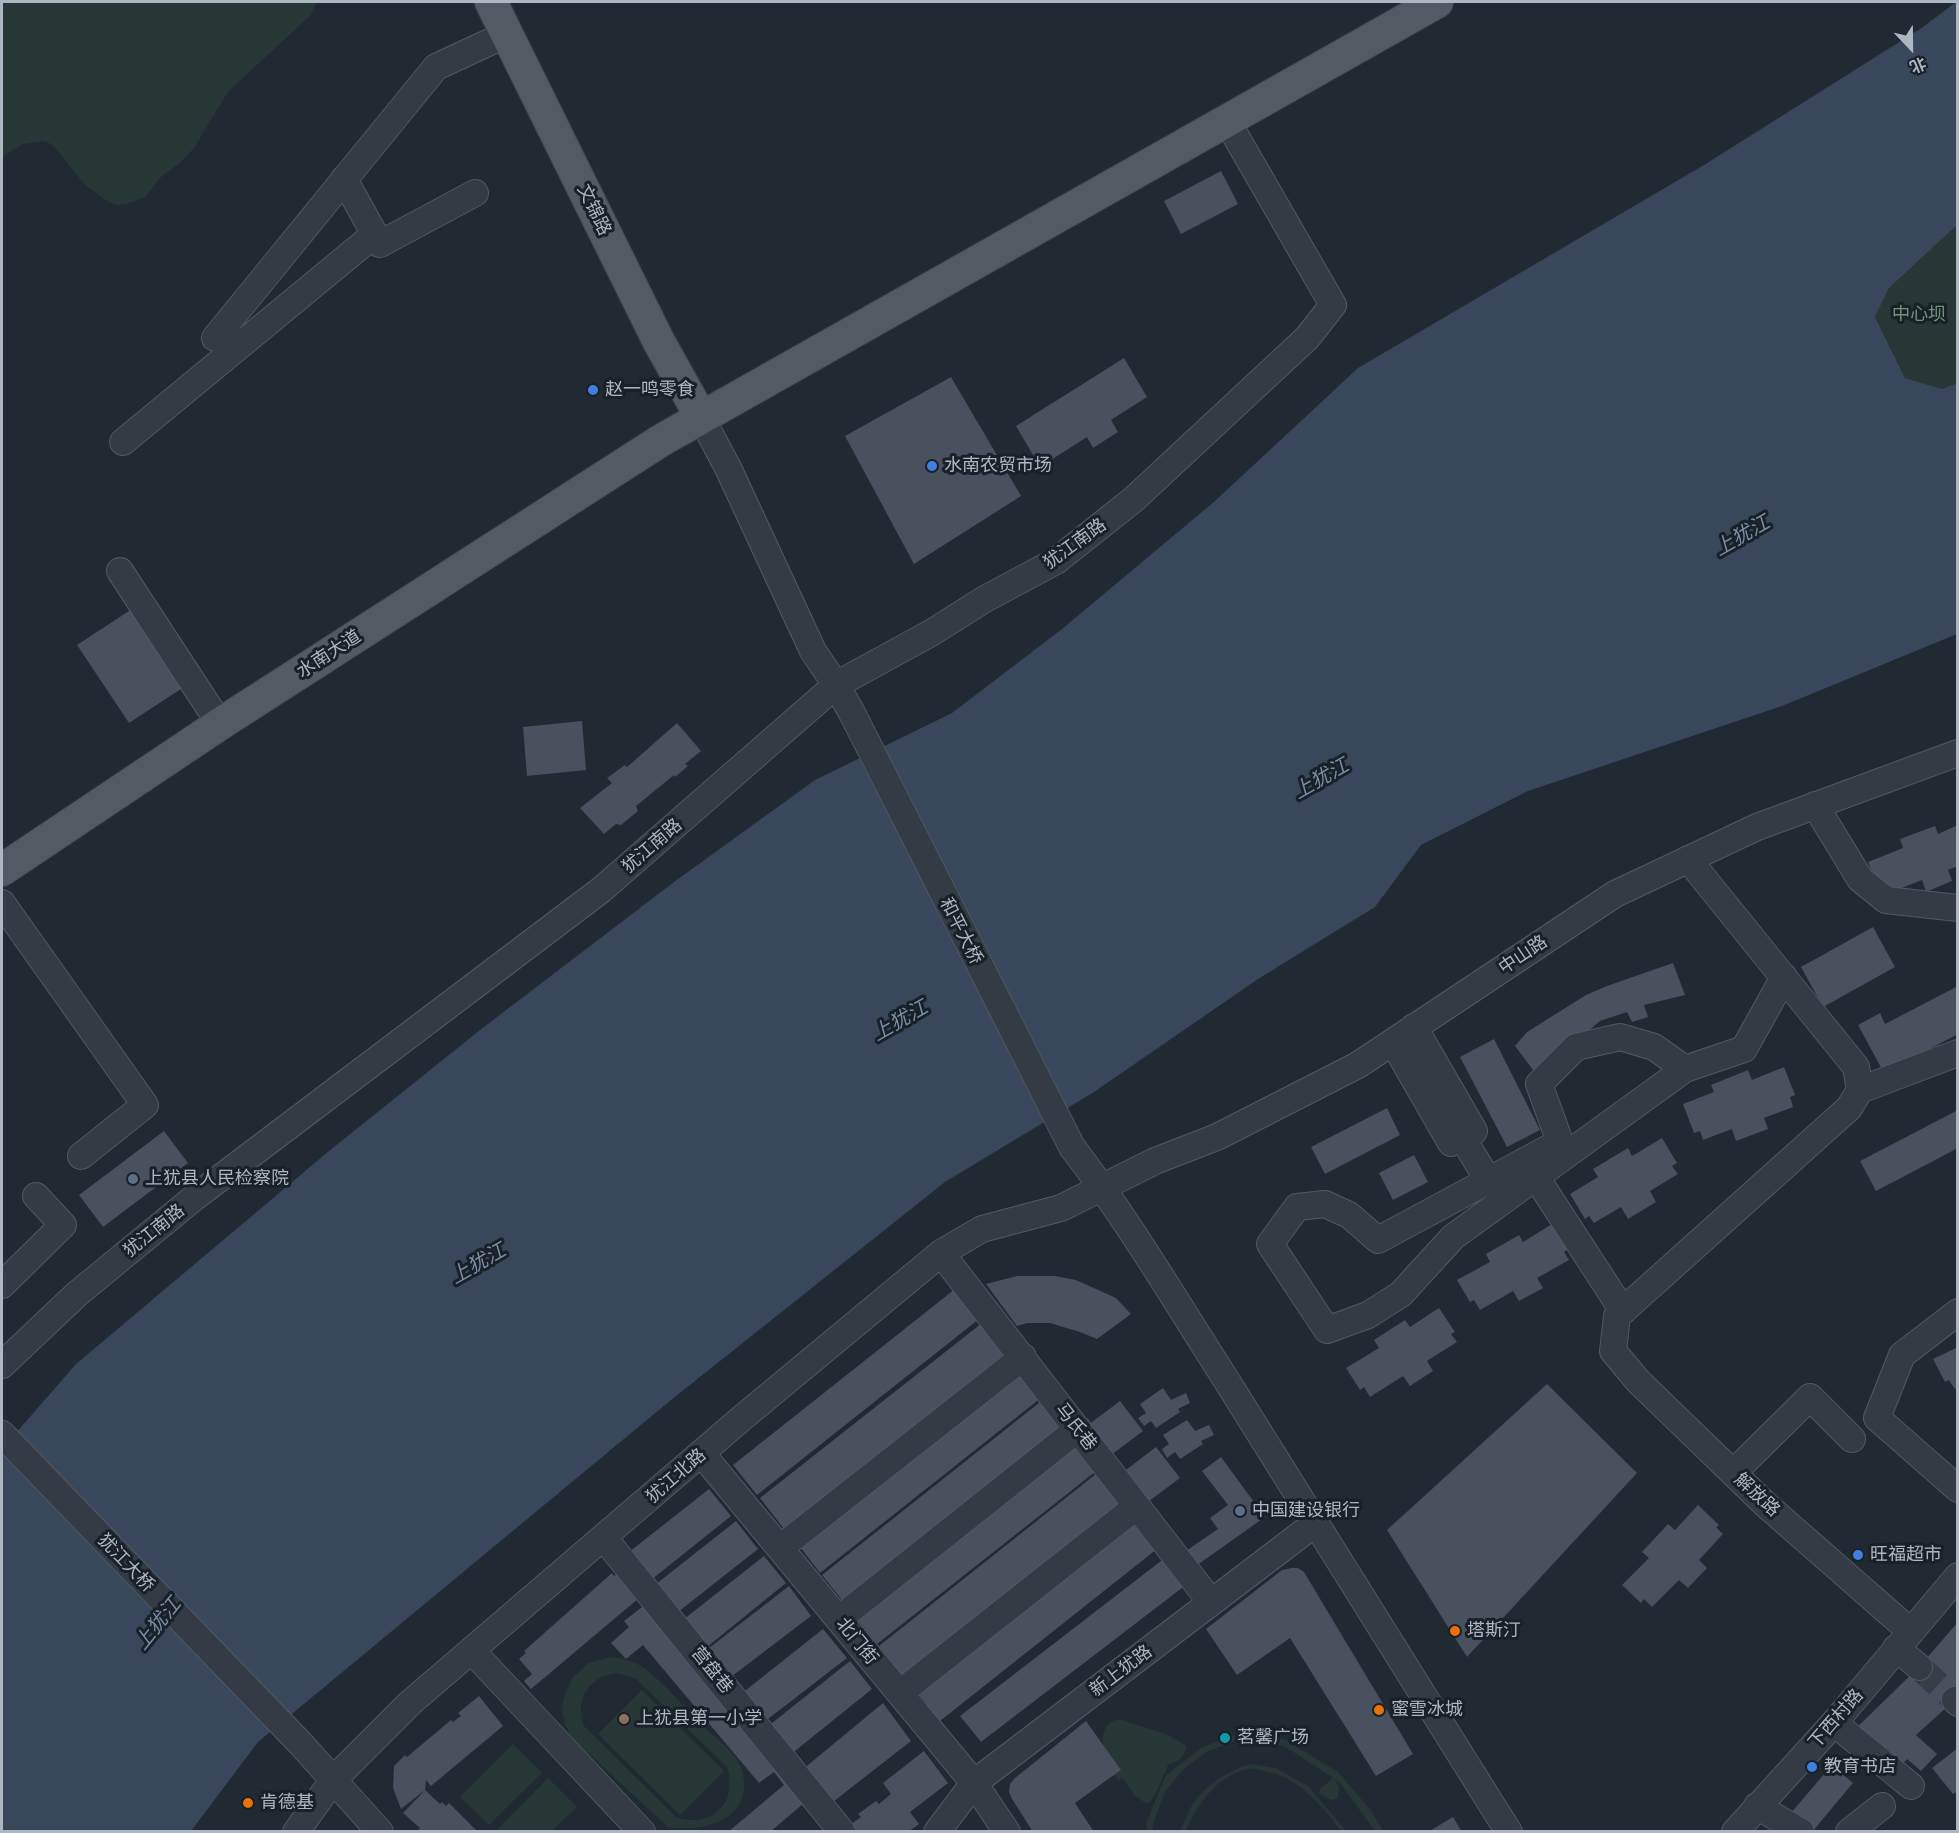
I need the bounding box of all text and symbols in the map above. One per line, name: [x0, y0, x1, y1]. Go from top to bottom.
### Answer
north arrow: [1881, 18, 1941, 78]
text: 北: [1907, 54, 1928, 75]
street label: 文锦路: [572, 181, 616, 239]
park label: 中心坝: [1892, 304, 1946, 326]
place label: 赵一鸣零食: [605, 379, 695, 401]
marker: 赵一鸣零食: [586, 383, 600, 397]
place label: 水南农贸市场: [944, 455, 1052, 477]
marker: 水南农贸市场: [925, 459, 939, 473]
water label: 上犹江: [1710, 511, 1774, 561]
street label: 犹江南路: [1040, 514, 1110, 574]
street label: 水南大道: [293, 625, 365, 683]
water label: 上犹江: [1289, 754, 1353, 804]
street label: 犹江南路: [618, 814, 686, 878]
street label: 和平大桥: [935, 894, 987, 968]
street label: 中山路: [1495, 931, 1551, 979]
water label: 上犹江: [868, 996, 932, 1046]
place label: 上犹县人民检察院: [145, 1168, 289, 1190]
marker: 上犹县人民检察院: [126, 1172, 140, 1186]
street label: 犹江南路: [119, 1200, 189, 1262]
water label: 上犹江: [446, 1239, 510, 1289]
street label: 马氏巷: [1051, 1399, 1101, 1455]
street label: 犹江北路: [642, 1444, 710, 1508]
street label: 解放路: [1730, 1469, 1784, 1521]
place label: 中国建设银行: [1252, 1500, 1360, 1522]
marker: 中国建设银行: [1233, 1504, 1247, 1518]
street label: 犹江大桥: [93, 1530, 159, 1596]
place label: 旺福超市: [1870, 1544, 1942, 1566]
marker: 旺福超市: [1851, 1548, 1865, 1562]
water label: 上犹江: [130, 1593, 186, 1655]
street label: 北门街: [832, 1613, 882, 1669]
place label: 塔斯汀: [1467, 1620, 1521, 1642]
marker: 塔斯汀: [1448, 1624, 1462, 1638]
street label: 新上犹路: [1086, 1641, 1156, 1701]
street label: 营盘巷: [687, 1642, 737, 1698]
street label: 下西村路: [1804, 1685, 1868, 1753]
place label: 蜜雪冰城: [1391, 1699, 1463, 1721]
marker: 蜜雪冰城: [1372, 1703, 1386, 1717]
place label: 上犹县第一小学: [636, 1708, 762, 1730]
marker: 上犹县第一小学: [617, 1712, 631, 1726]
place label: 茗馨广场: [1237, 1727, 1309, 1749]
marker: 茗馨广场: [1218, 1731, 1232, 1745]
place label: 教育书店: [1824, 1756, 1896, 1778]
marker: 教育书店: [1805, 1760, 1819, 1774]
place label: 肯德基: [260, 1792, 314, 1814]
marker: 肯德基: [241, 1796, 255, 1810]

